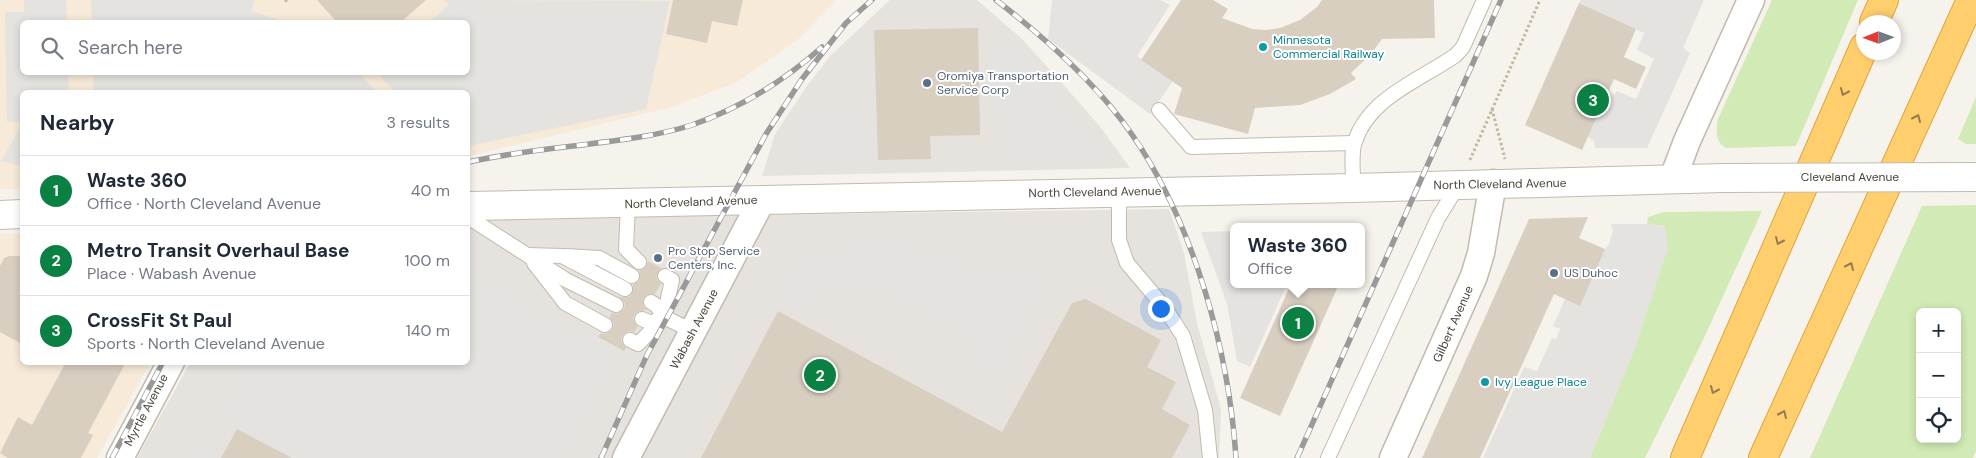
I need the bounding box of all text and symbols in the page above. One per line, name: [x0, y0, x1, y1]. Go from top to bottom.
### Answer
north arrow: [1856, 15, 1901, 60]
search box: [20, 20, 470, 75]
place label: Minnesota Commercial Railway: [1273, 32, 1385, 62]
icon: search: [38, 34, 66, 62]
text: Search here: [78, 35, 183, 60]
marker: Minnesota Commercial Railway: [1257, 41, 1269, 53]
place label: Oromiya Transportation Service Corp: [937, 68, 1069, 98]
marker: Oromiya Transportation Service Corp: [921, 77, 933, 89]
pin: 3: [1577, 81, 1609, 119]
one-way arrow: [1840, 87, 1851, 96]
text: Nearby: [40, 109, 114, 137]
text: 3 results: [387, 112, 450, 133]
one-way arrow: [1911, 114, 1922, 123]
text: Waste 360: [87, 168, 187, 193]
street label: Cleveland Avenue: [1801, 169, 1899, 185]
street label: North Cleveland Avenue: [1433, 175, 1567, 193]
text: 1: [53, 180, 59, 201]
text: 40 m: [411, 180, 450, 201]
street label: North Cleveland Avenue: [1028, 183, 1162, 201]
street label: North Cleveland Avenue: [624, 192, 758, 212]
text: Office · North Cleveland Avenue: [87, 193, 321, 214]
popup: [1230, 223, 1365, 288]
text: Waste 360: [1248, 233, 1347, 258]
one-way arrow: [1775, 236, 1786, 245]
text: Metro Transit Overhaul Base: [87, 238, 349, 263]
place label: Pro Stop Service Centers, Inc.: [668, 243, 760, 273]
text: 2: [51, 250, 61, 271]
text: 100 m: [405, 250, 450, 271]
marker: Pro Stop Service Centers, Inc.: [652, 252, 664, 264]
text: Office: [1248, 258, 1293, 279]
one-way arrow: [1844, 262, 1854, 271]
text: Place · Wabash Avenue: [87, 263, 256, 284]
place label: US Duhoc: [1564, 265, 1618, 281]
marker: US Duhoc: [1548, 267, 1560, 279]
street label: Gilbert Avenue: [1429, 283, 1477, 365]
street label: Wabash Avenue: [666, 286, 722, 372]
your location: [1148, 296, 1174, 322]
pin: 1: [1282, 304, 1314, 342]
text: CrossFit St Paul: [87, 308, 232, 333]
map controls: [1916, 308, 1961, 443]
button: +: [1916, 308, 1961, 353]
text: 3: [51, 320, 61, 341]
text: 140 m: [406, 320, 450, 341]
text: Sports · North Cleveland Avenue: [87, 333, 325, 354]
button: −: [1916, 353, 1961, 398]
pin: 2: [804, 356, 836, 394]
street label: Myrtle Avenue: [120, 371, 172, 449]
place label: Ivy League Place: [1495, 374, 1587, 390]
marker: Ivy League Place: [1479, 376, 1491, 388]
one-way arrow: [1710, 385, 1721, 394]
button: locate: [1916, 398, 1961, 443]
one-way arrow: [1776, 410, 1787, 419]

